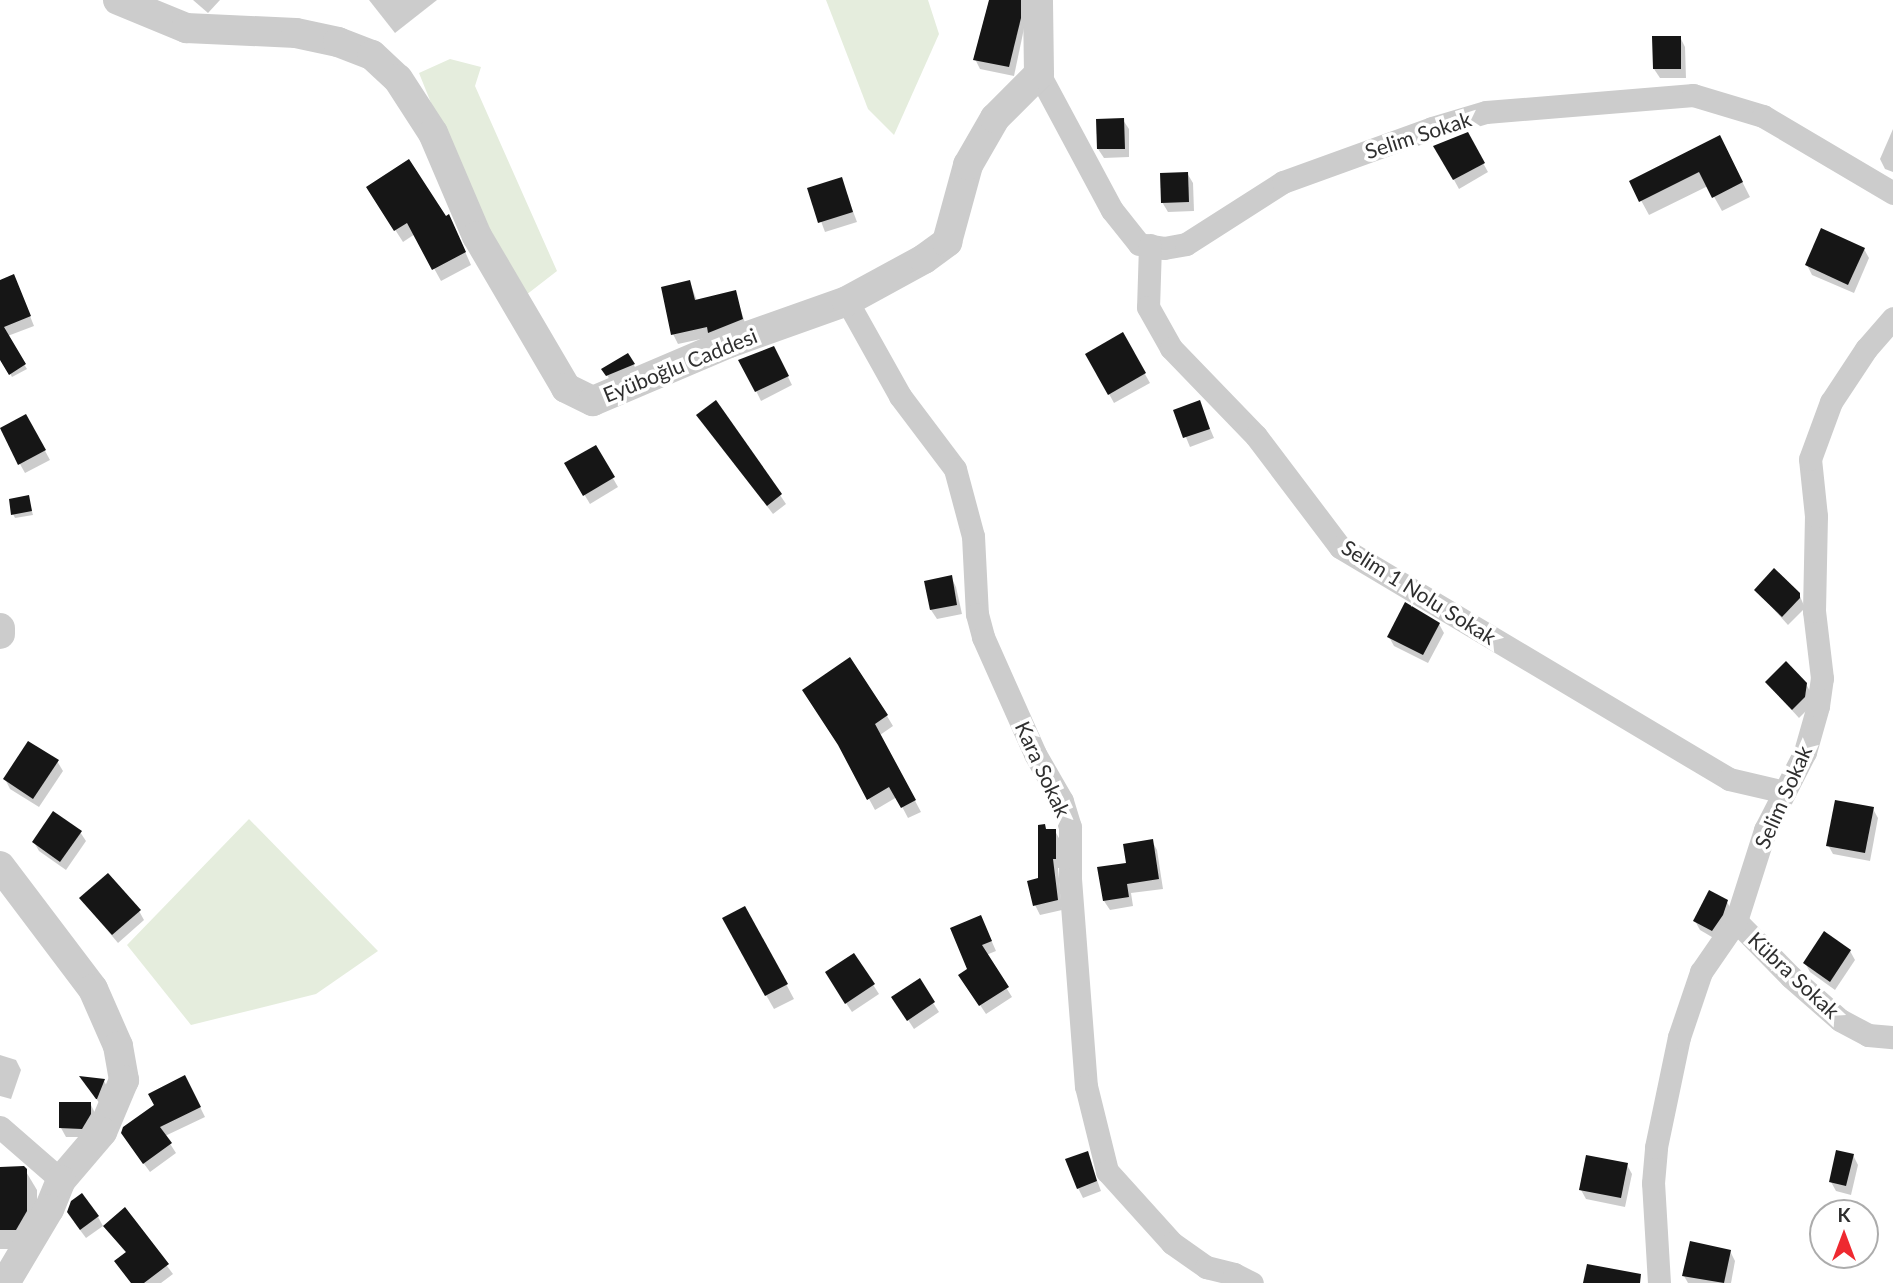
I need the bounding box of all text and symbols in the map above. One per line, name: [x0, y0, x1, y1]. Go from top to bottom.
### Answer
street label: Selim Sokak: [1362, 106, 1474, 164]
street label: Eyüboğlu Caddesi: [599, 323, 761, 407]
street label: Selim 1 Nolu Sokak: [1337, 534, 1501, 650]
street label: Kara Sokak: [1010, 717, 1076, 821]
street label: Selim Sokak: [1749, 742, 1817, 852]
street label: Kübra Sokak: [1743, 927, 1845, 1023]
north arrow: [1809, 1199, 1879, 1269]
text: K: [1837, 1203, 1851, 1226]

